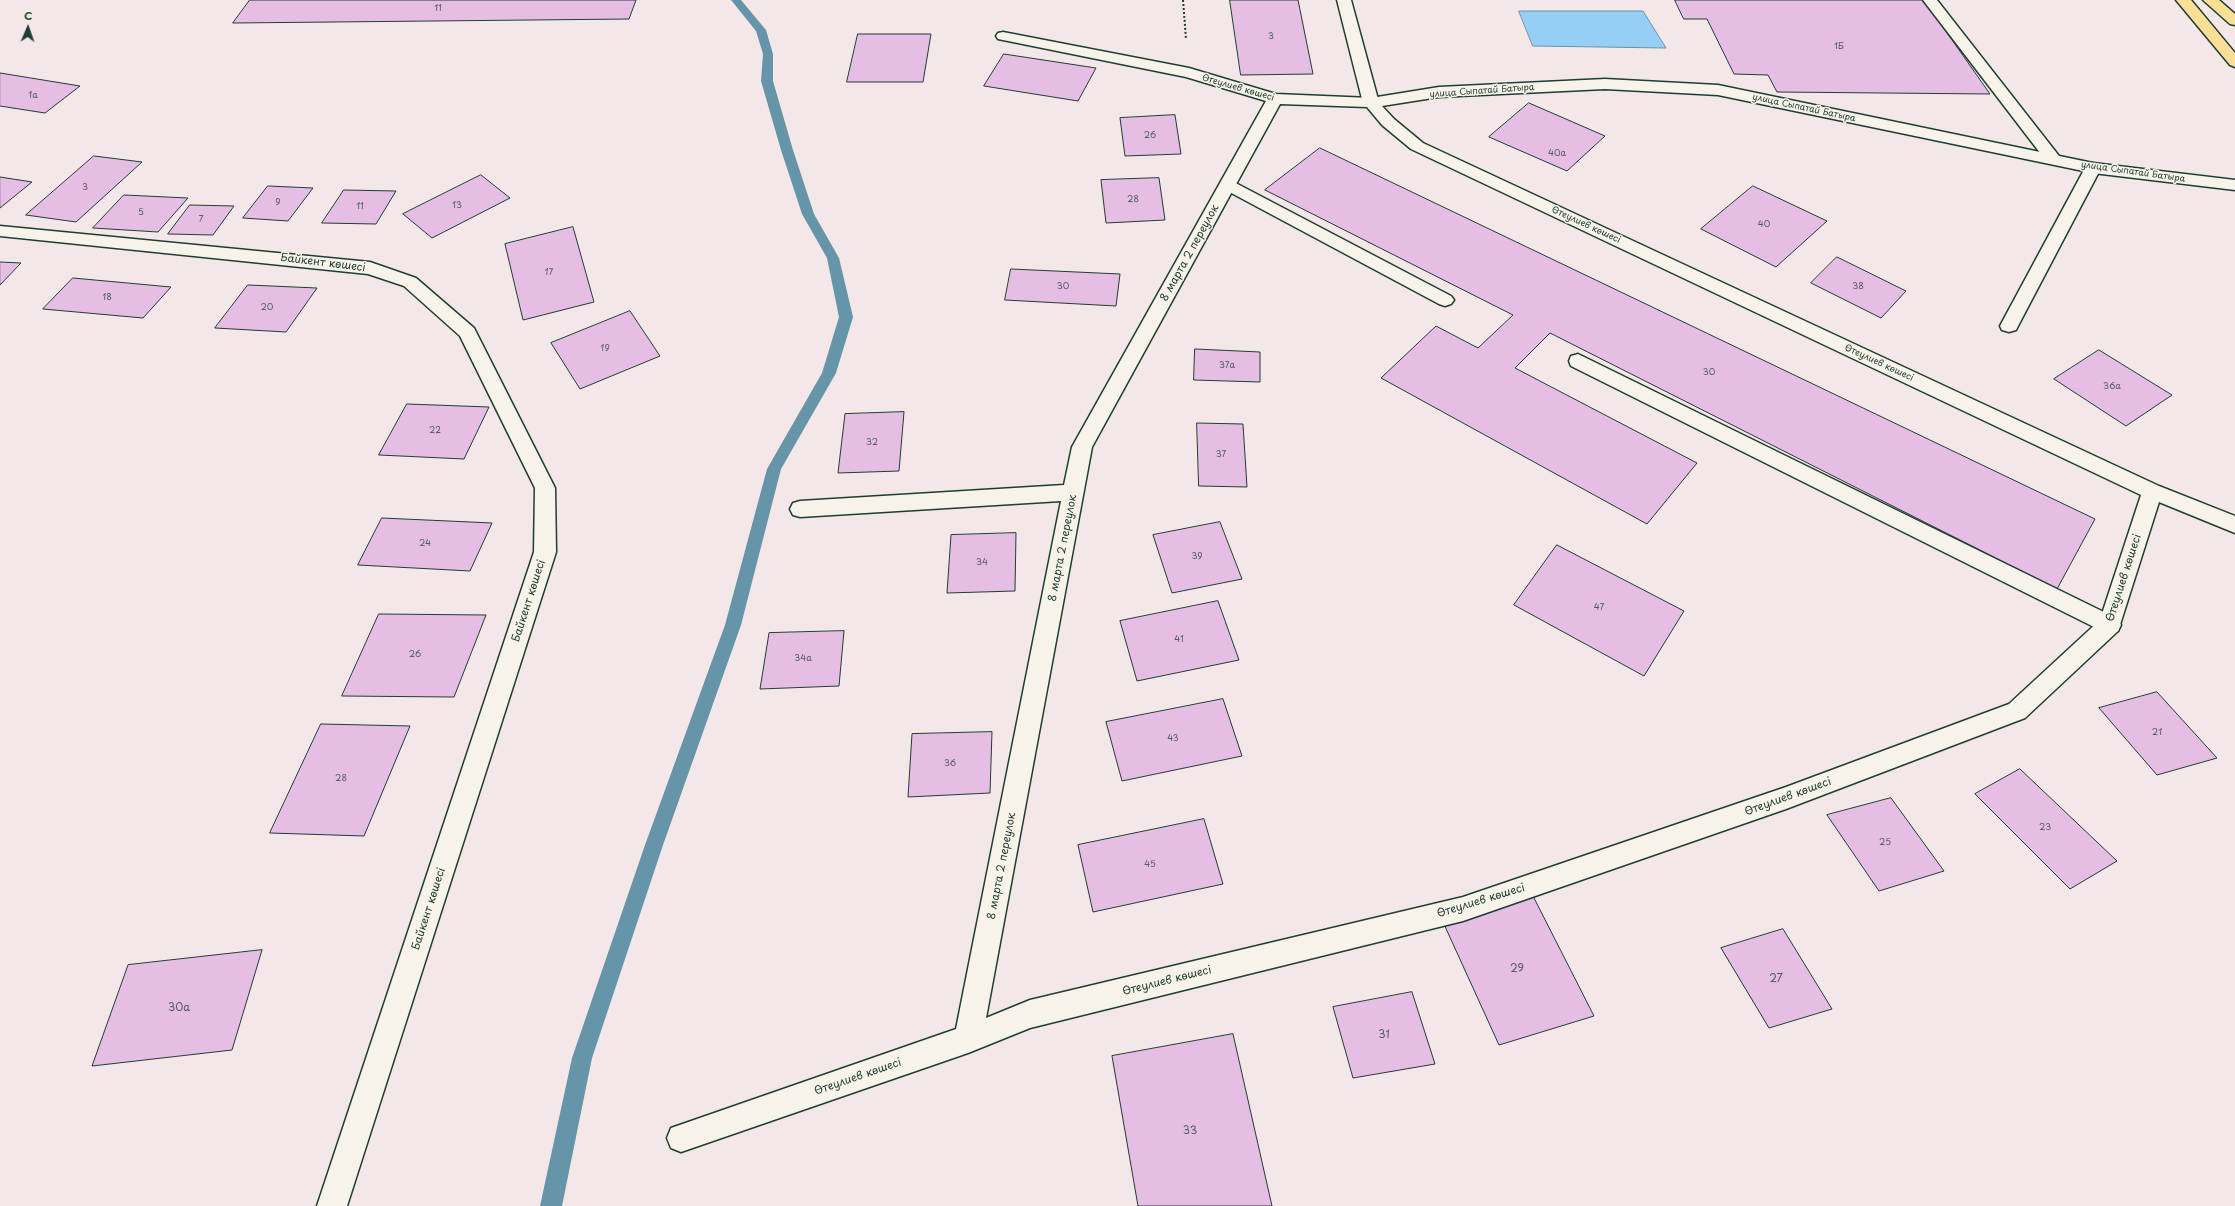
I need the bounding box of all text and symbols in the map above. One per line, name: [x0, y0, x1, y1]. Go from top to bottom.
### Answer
house number: 11: [434, 4, 442, 14]
text: С: [24, 7, 33, 24]
north arrow: [8, 8, 48, 48]
house number: 3: [1268, 32, 1274, 42]
house number: 1Б: [1834, 42, 1844, 52]
street label: Өтеулиев көшесі: [1201, 73, 1275, 103]
street label: улица Сыпатай Батыра: [1429, 82, 1535, 100]
house number: 1а: [28, 91, 38, 101]
street label: улица Сыпатай Батыра: [1752, 92, 1856, 124]
house number: 26: [1144, 131, 1156, 141]
house number: 40а: [1548, 149, 1566, 159]
street label: улица Сыпатай Батыра: [2080, 159, 2186, 185]
house number: 3: [82, 183, 88, 193]
house number: 28: [1127, 195, 1139, 205]
house number: 9: [275, 198, 281, 208]
house number: 13: [452, 201, 462, 211]
house number: 11: [356, 202, 364, 212]
street label: 8 марта 2 переулок: [1158, 202, 1222, 304]
street label: Өтеулиев көшесі: [1550, 204, 1622, 246]
house number: 5: [138, 208, 144, 218]
house number: 7: [198, 215, 204, 225]
house number: 40: [1758, 220, 1770, 230]
street label: Байкент көшесі: [280, 251, 366, 275]
house number: 17: [545, 268, 553, 278]
house number: 30: [1057, 282, 1069, 292]
house number: 38: [1852, 282, 1864, 292]
house number: 18: [102, 293, 112, 303]
house number: 20: [261, 303, 273, 313]
street label: Өтеулиев көшесі: [1843, 342, 1915, 384]
house number: 19: [600, 344, 610, 354]
house number: 37а: [1219, 361, 1235, 371]
house number: 30: [1703, 368, 1715, 378]
house number: 36а: [2103, 382, 2121, 392]
house number: 22: [429, 426, 441, 436]
house number: 32: [866, 438, 878, 448]
house number: 37: [1216, 450, 1226, 460]
street label: 8 марта 2 переулок: [1046, 493, 1080, 603]
street label: Өтеулиев көшесі: [2104, 533, 2144, 623]
house number: 24: [419, 539, 431, 549]
house number: 39: [1191, 552, 1203, 562]
street label: Байкент көшесі: [509, 558, 549, 644]
house number: 34: [976, 558, 988, 568]
house number: 47: [1594, 603, 1604, 613]
house number: 41: [1174, 635, 1184, 645]
house number: 26: [409, 650, 421, 660]
house number: 34а: [794, 654, 812, 664]
house number: 21: [2152, 728, 2162, 738]
house number: 43: [1167, 734, 1179, 744]
house number: 36: [944, 759, 956, 769]
house number: 28: [335, 774, 347, 784]
street label: Өтеулиев көшесі: [1743, 775, 1833, 819]
street label: 8 марта 2 переулок: [985, 811, 1019, 921]
house number: 23: [2039, 823, 2051, 833]
house number: 25: [1879, 838, 1891, 848]
house number: 45: [1144, 860, 1156, 870]
street label: Байкент көшесі: [409, 866, 449, 952]
street label: Өтеулиев көшесі: [1435, 881, 1527, 921]
house number: 29: [1510, 962, 1524, 976]
street label: Өтеулиев көшесі: [1121, 964, 1213, 998]
house number: 27: [1769, 972, 1783, 986]
house number: 30а: [168, 1001, 190, 1015]
house number: 31: [1378, 1028, 1390, 1042]
street label: Өтеулиев көшесі: [813, 1056, 903, 1098]
house number: 33: [1183, 1124, 1197, 1138]

